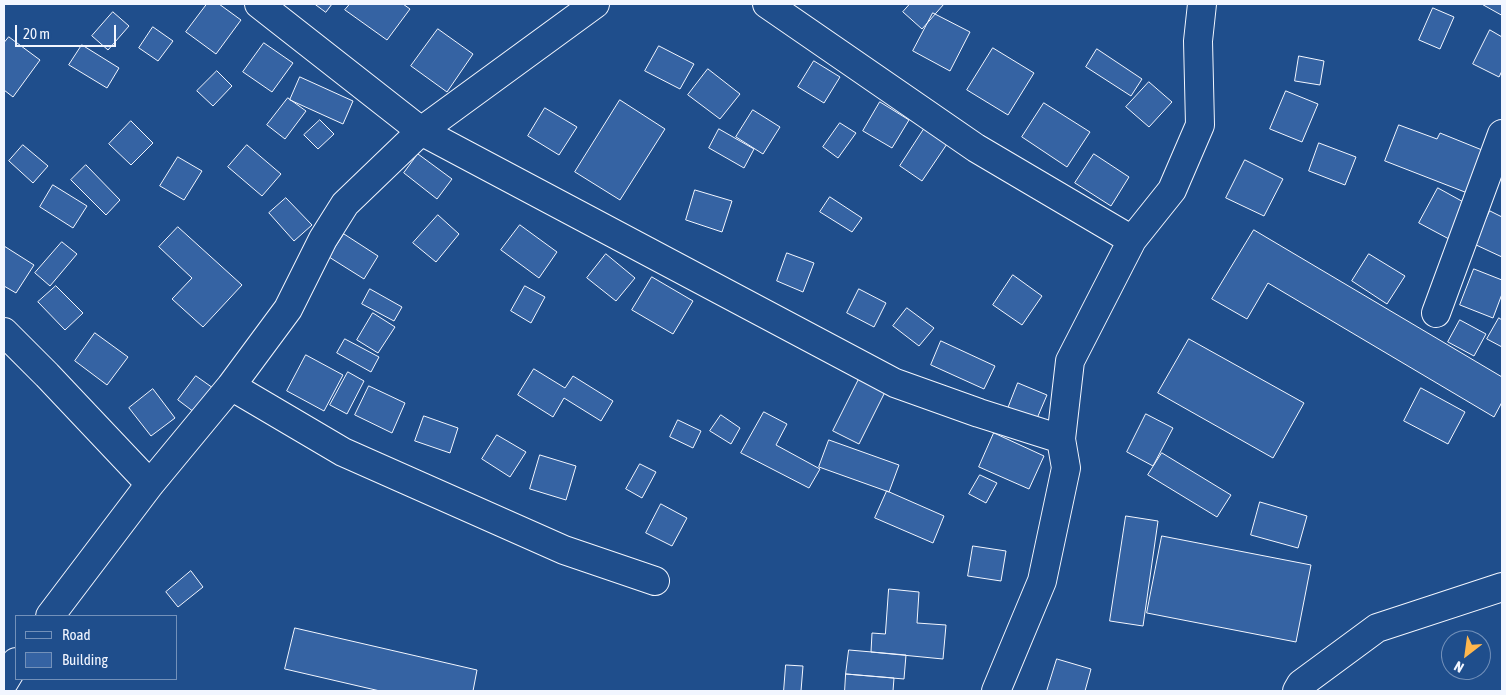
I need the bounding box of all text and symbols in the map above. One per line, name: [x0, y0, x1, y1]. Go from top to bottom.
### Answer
scale bar: [18, 15, 119, 47]
text: 20 m: [23, 25, 50, 42]
legend: [15, 615, 178, 680]
text: Road: [62, 626, 91, 643]
north arrow: [1441, 630, 1491, 680]
text: Building: [62, 651, 108, 668]
text: N: [1451, 658, 1467, 676]

